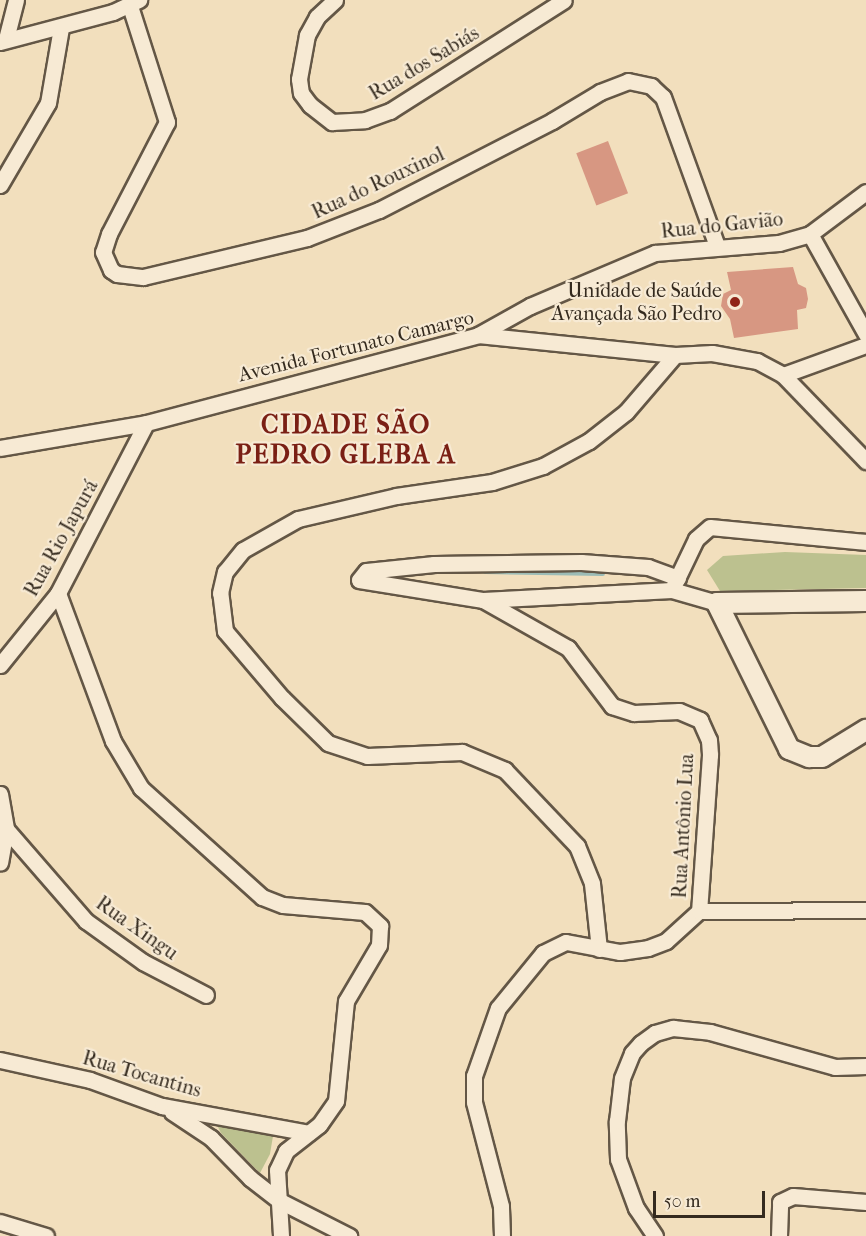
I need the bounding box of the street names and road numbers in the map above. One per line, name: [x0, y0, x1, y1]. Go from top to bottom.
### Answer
street label: Rua dos Sabiás: [365, 21, 483, 105]
street label: Rua do Rouxinol: [308, 142, 448, 224]
street label: Rua do Gavião: [660, 207, 784, 243]
street label: Avenida Fortunato Camargo: [236, 305, 476, 387]
street label: Rua Rio Japurá: [19, 475, 103, 601]
street label: Rua Antônio Lua: [667, 753, 699, 899]
street label: Rua Xingu: [91, 891, 183, 965]
street label: Rua Tocantins: [80, 1046, 204, 1102]

